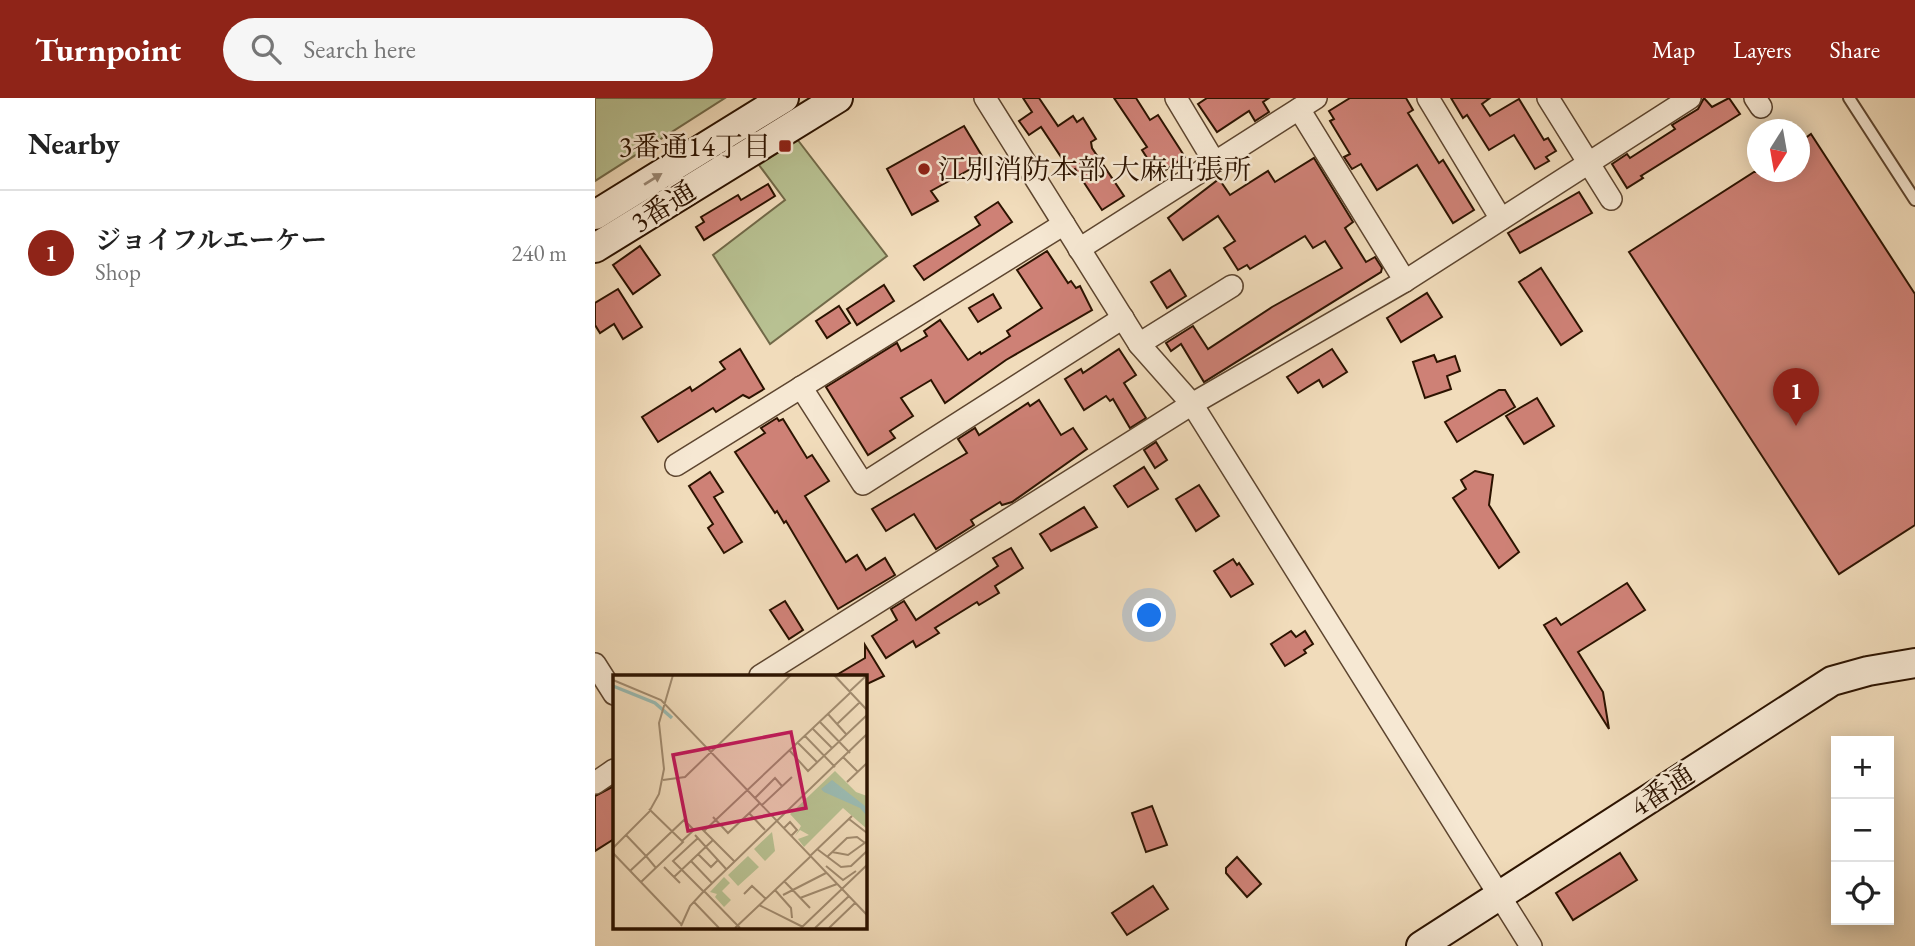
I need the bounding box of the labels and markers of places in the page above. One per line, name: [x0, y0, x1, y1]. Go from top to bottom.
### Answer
place label: 3番通14丁目: [619, 128, 771, 164]
marker: 3番通14丁目: [777, 138, 793, 154]
place label: 江別消防本部 大麻出張所: [938, 151, 1252, 187]
marker: 江別消防本部 大麻出張所: [916, 161, 932, 177]
pin: 1: [1773, 368, 1819, 426]

